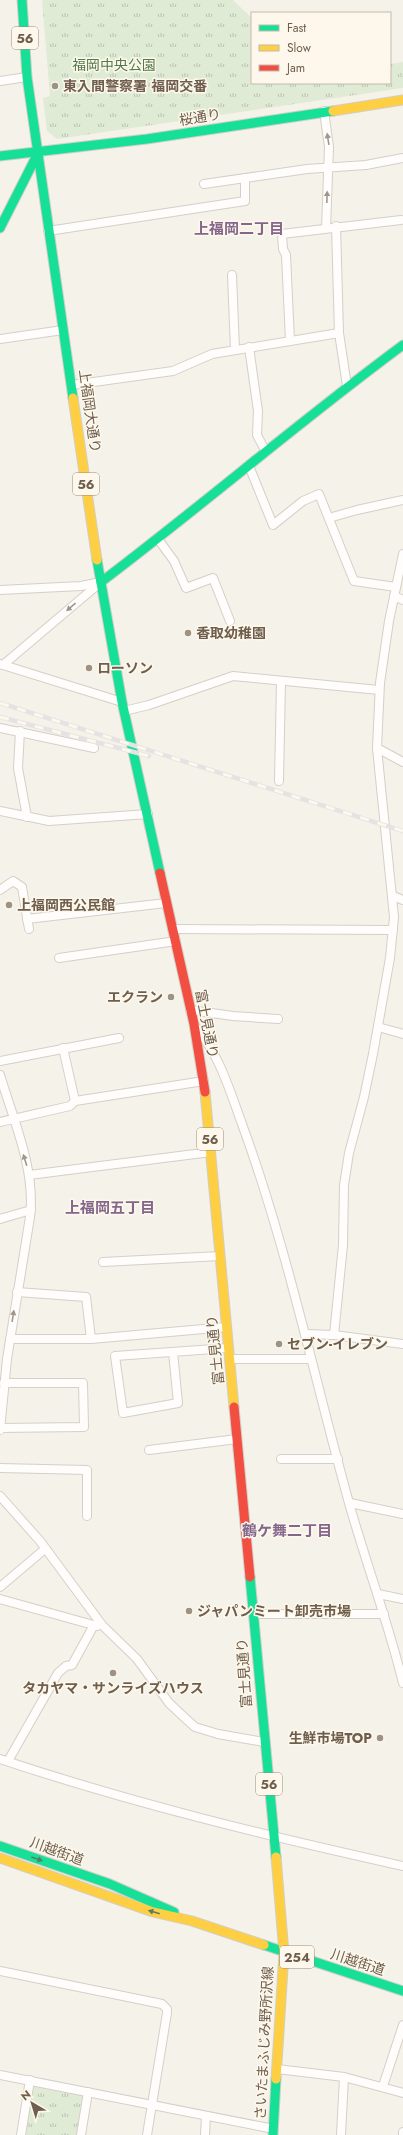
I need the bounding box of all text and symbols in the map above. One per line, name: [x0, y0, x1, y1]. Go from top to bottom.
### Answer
legend: [251, 12, 391, 84]
text: Fast: [287, 19, 306, 37]
road number: 56: [12, 27, 38, 49]
text: Slow: [287, 39, 312, 57]
park label: 福岡中央公園: [72, 55, 156, 75]
text: Jam: [285, 59, 305, 77]
place label: 東入間警察署 福岡交番: [63, 76, 207, 96]
marker: 東入間警察署 福岡交番: [50, 81, 60, 91]
street label: 桜通り: [178, 104, 222, 130]
one-way arrow: [325, 133, 331, 145]
one-way arrow: [324, 191, 331, 203]
district label: 上福岡二丁目: [194, 218, 284, 240]
street label: 上福岡大通り: [74, 368, 106, 454]
road number: 56: [73, 473, 99, 495]
one-way arrow: [65, 602, 76, 611]
place label: 香取幼稚園: [196, 623, 266, 643]
marker: 香取幼稚園: [183, 628, 193, 638]
place label: ローソン: [97, 658, 153, 678]
marker: ローソン: [84, 663, 94, 673]
place label: 上福岡西公民館: [17, 895, 115, 915]
marker: 上福岡西公民館: [4, 900, 14, 910]
place label: エクラン: [107, 987, 163, 1007]
street label: 富士見通り: [191, 988, 223, 1060]
marker: エクラン: [166, 992, 176, 1002]
road number: 56: [197, 1128, 223, 1150]
one-way arrow: [22, 1153, 28, 1165]
district label: 上福岡五丁目: [65, 1197, 155, 1219]
one-way arrow: [10, 1310, 16, 1322]
street label: 富士見通り: [201, 1314, 229, 1386]
place label: セブン-イレブン: [287, 1334, 388, 1354]
marker: セブン-イレブン: [274, 1339, 284, 1349]
district label: 鶴ケ舞二丁目: [242, 1520, 332, 1542]
place label: ジャパンミート卸売市場: [197, 1601, 351, 1621]
marker: ジャパンミート卸売市場: [184, 1606, 194, 1616]
street label: 富士見通り: [232, 1637, 256, 1709]
marker: タカヤマ・サンライズハウス: [108, 1668, 118, 1678]
place label: タカヤマ・サンライズハウス: [22, 1678, 204, 1698]
place label: 生鮮市場TOP: [289, 1728, 372, 1748]
marker: 生鮮市場TOP: [375, 1733, 385, 1743]
road number: 56: [256, 1773, 282, 1795]
street label: 川越街道: [27, 1832, 87, 1870]
one-way arrow: [31, 1856, 43, 1862]
one-way arrow: [148, 1909, 160, 1915]
street label: 川越街道: [328, 1944, 388, 1980]
road number: 254: [280, 1946, 314, 1968]
street label: さいたまふじみ野所沢線: [250, 1966, 278, 2120]
north arrow: [12, 2083, 52, 2123]
text: N: [17, 2086, 34, 2104]

